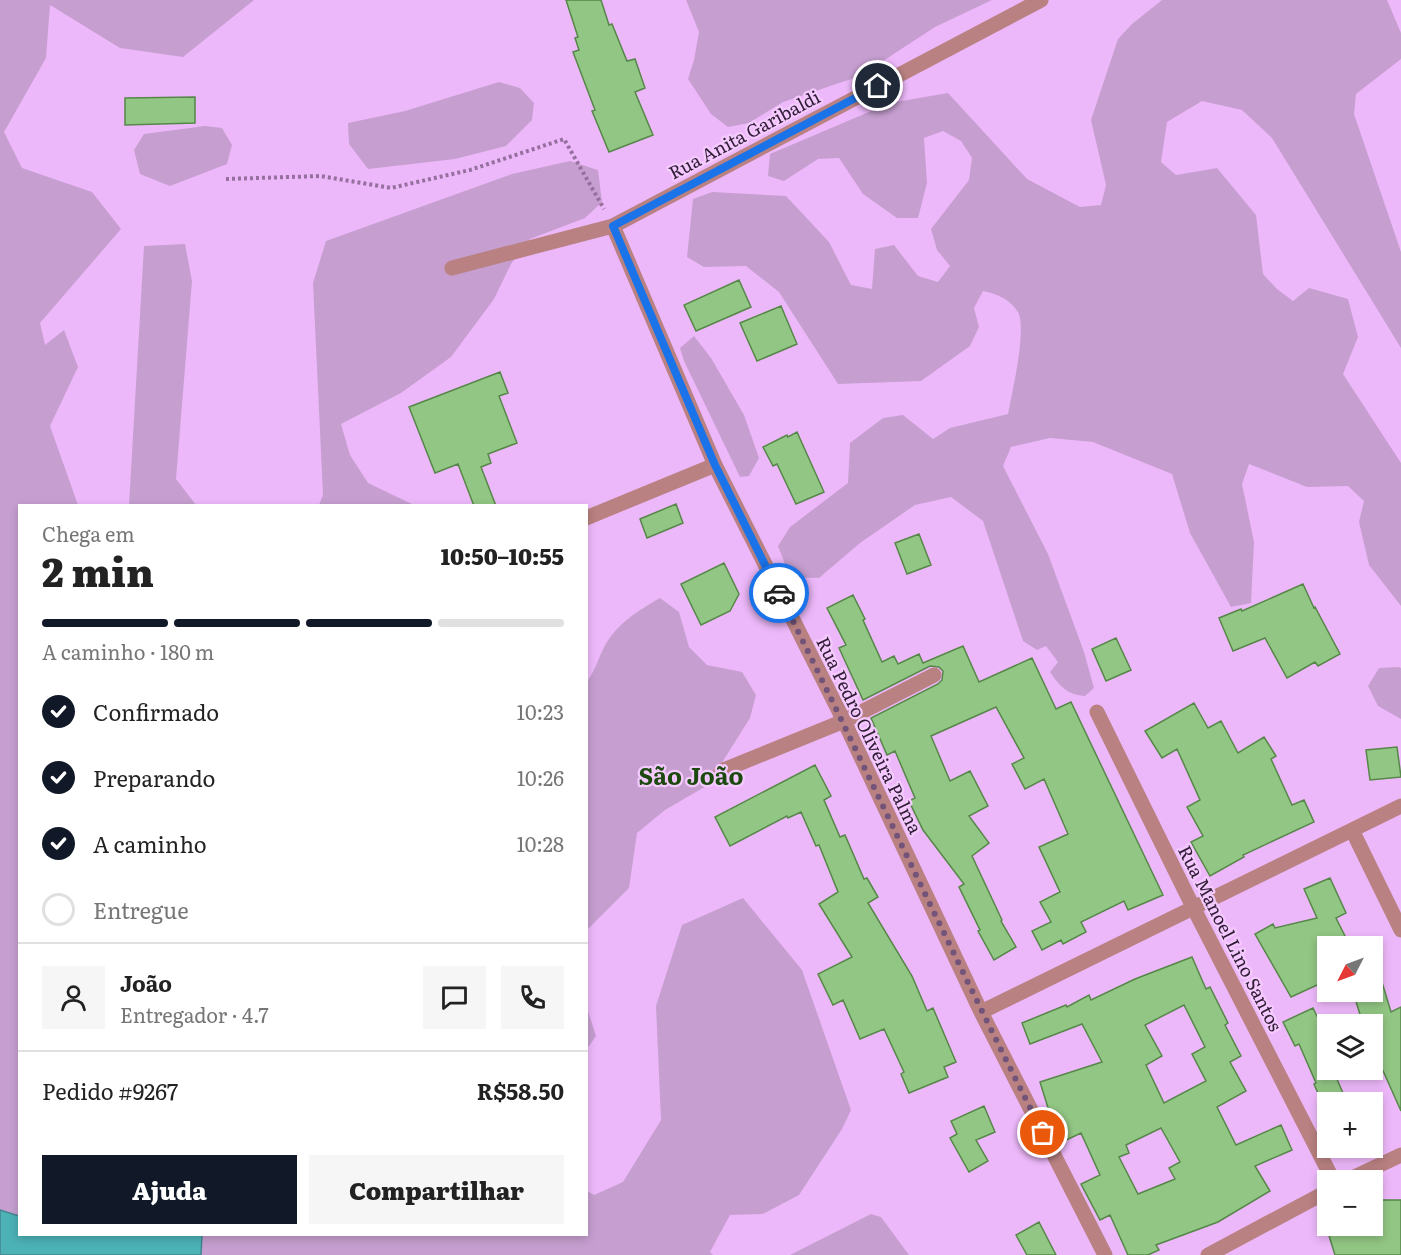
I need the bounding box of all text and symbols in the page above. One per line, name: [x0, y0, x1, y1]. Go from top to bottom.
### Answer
pin: [852, 60, 903, 111]
icon: home: [861, 69, 894, 102]
street label: Rua Anita Garibaldi: [663, 83, 825, 185]
text: Chega em: [42, 518, 135, 548]
text: 10:50–10:55: [441, 539, 564, 572]
text: 2 min: [42, 541, 154, 599]
courier: [749, 563, 809, 623]
icon: car: [763, 577, 796, 610]
street label: Rua Pedro Oliveira Palma: [810, 632, 930, 838]
text: A caminho · 180 m: [42, 636, 214, 666]
icon: check: [42, 695, 75, 728]
text: Confirmado: [93, 695, 219, 728]
text: 10:23: [517, 696, 564, 726]
district label: São João: [639, 757, 743, 792]
icon: check: [42, 761, 75, 794]
text: Preparando: [93, 761, 215, 794]
text: 10:26: [517, 762, 564, 792]
icon: check: [42, 827, 75, 860]
text: A caminho: [93, 827, 207, 860]
text: 10:28: [517, 828, 564, 858]
street label: Rua Manoel Lino Santos: [1172, 840, 1290, 1036]
text: Entregue: [93, 893, 189, 926]
north arrow: [1317, 936, 1383, 1002]
map controls: [1317, 936, 1383, 1236]
button: person: [42, 966, 105, 1029]
text: João: [120, 966, 172, 999]
button: chat: [423, 966, 486, 1029]
button: phone: [501, 966, 564, 1029]
text: Entregador · 4.7: [120, 999, 269, 1029]
button: layers: [1317, 1014, 1383, 1080]
text: Pedido #9267: [42, 1074, 178, 1107]
text: R$58.50: [477, 1074, 564, 1107]
button: +: [1317, 1092, 1383, 1158]
pin: [1017, 1107, 1068, 1158]
icon: bag: [1026, 1116, 1059, 1149]
button: Ajuda: [42, 1155, 297, 1224]
button: Compartilhar: [309, 1155, 564, 1224]
button: −: [1317, 1170, 1383, 1236]

